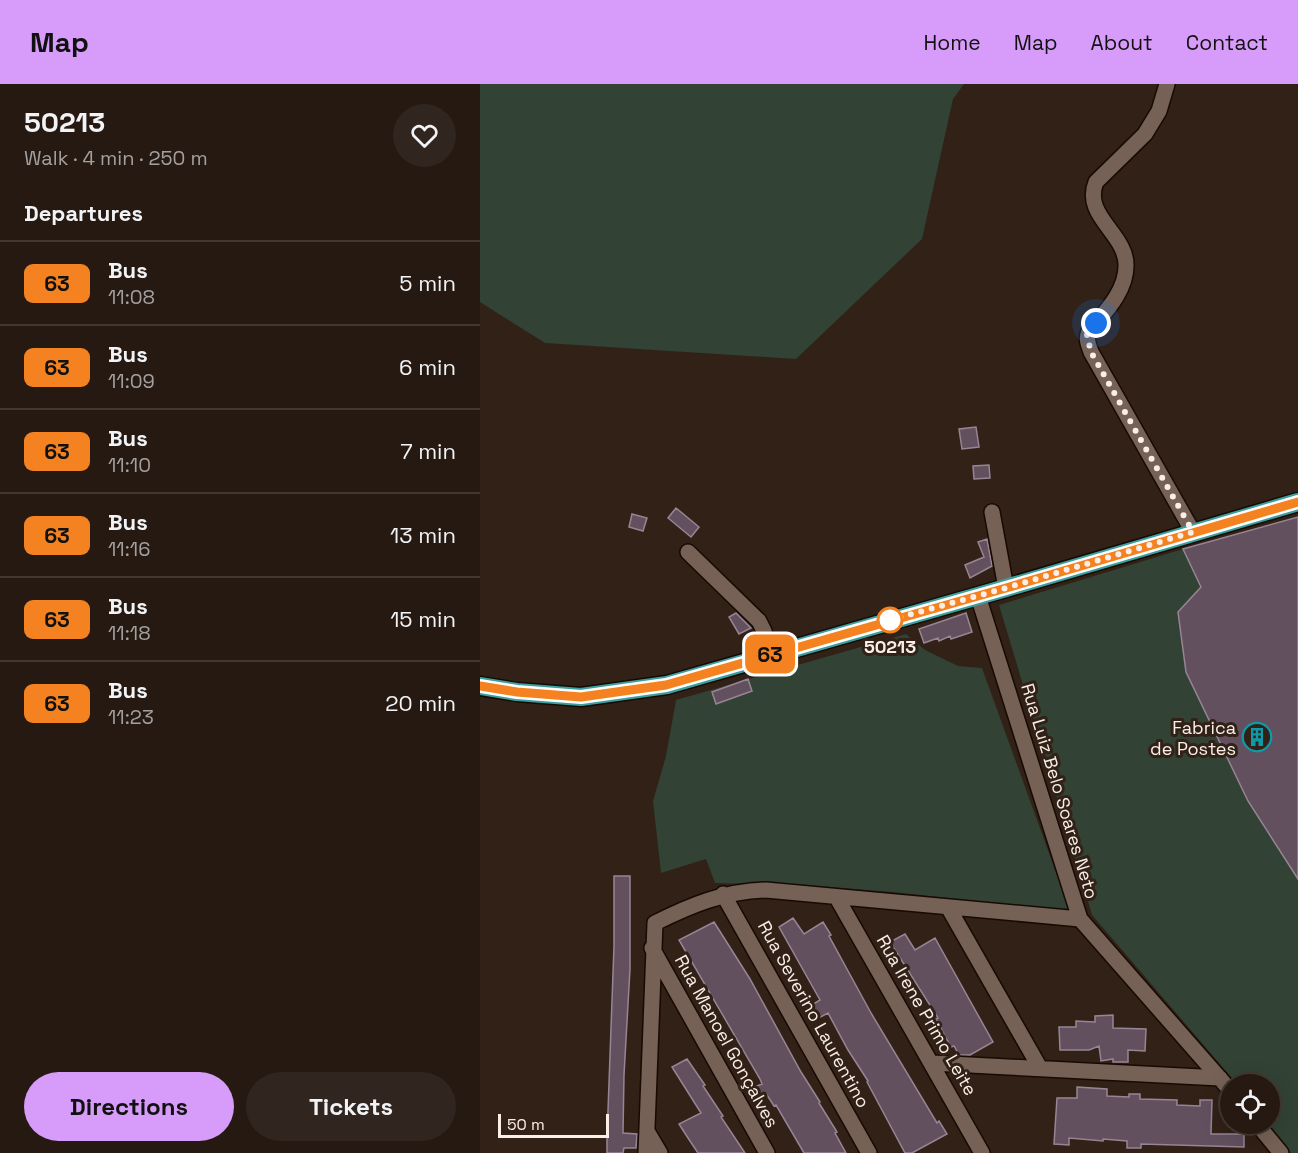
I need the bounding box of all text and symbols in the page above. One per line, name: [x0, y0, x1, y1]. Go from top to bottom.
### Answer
text: Map: [30, 24, 89, 60]
text: Home: [923, 29, 981, 56]
text: Map: [1014, 29, 1058, 56]
text: About: [1091, 29, 1153, 56]
text: Contact: [1186, 29, 1268, 56]
text: 50213: [24, 104, 105, 140]
button: heart: [393, 104, 456, 167]
text: Walk · 4 min · 250 m: [24, 145, 208, 171]
text: Departures: [24, 199, 143, 227]
text: Bus: [108, 256, 148, 284]
text: 5 min: [399, 269, 456, 297]
text: 63: [44, 270, 70, 297]
text: 11:08: [108, 284, 155, 310]
your location: [1081, 308, 1111, 338]
text: Bus: [108, 340, 148, 368]
text: 6 min: [399, 353, 456, 381]
text: 63: [44, 354, 70, 381]
text: 11:09: [108, 368, 155, 394]
text: Bus: [108, 424, 148, 452]
text: 7 min: [400, 437, 456, 465]
text: 63: [44, 438, 70, 465]
text: 11:10: [108, 452, 151, 478]
text: Bus: [108, 508, 148, 536]
text: 13 min: [390, 521, 456, 549]
text: 63: [44, 522, 70, 549]
text: 11:16: [108, 536, 150, 562]
text: Bus: [108, 592, 148, 620]
text: 15 min: [390, 605, 456, 633]
text: 63: [44, 606, 70, 633]
marker: 50213: [877, 607, 903, 633]
text: 11:18: [108, 620, 151, 646]
line badge: 63: [743, 634, 797, 674]
place label: 50213: [864, 635, 916, 658]
text: 63: [757, 641, 783, 668]
text: Bus: [108, 676, 148, 704]
street label: Rua Luiz Belo Soares Neto: [1016, 680, 1104, 902]
text: 20 min: [385, 689, 456, 717]
text: 63: [44, 690, 70, 717]
text: 11:23: [108, 704, 154, 730]
place label: Fabrica de Postes: [1150, 716, 1236, 760]
building icon: Fabrica de Postes: [1241, 721, 1273, 753]
street label: Rua Severino Laurentino: [753, 916, 875, 1112]
street label: Rua Irene Primo Leite: [872, 930, 982, 1100]
street label: Rua Manoel Gonçalves: [670, 951, 784, 1131]
button: Directions: [24, 1072, 234, 1141]
button: Tickets: [246, 1072, 456, 1141]
map controls: [1220, 1074, 1280, 1134]
button: locate: [1220, 1074, 1280, 1134]
scale bar: [498, 1111, 609, 1138]
text: 50 m: [507, 1114, 545, 1135]

